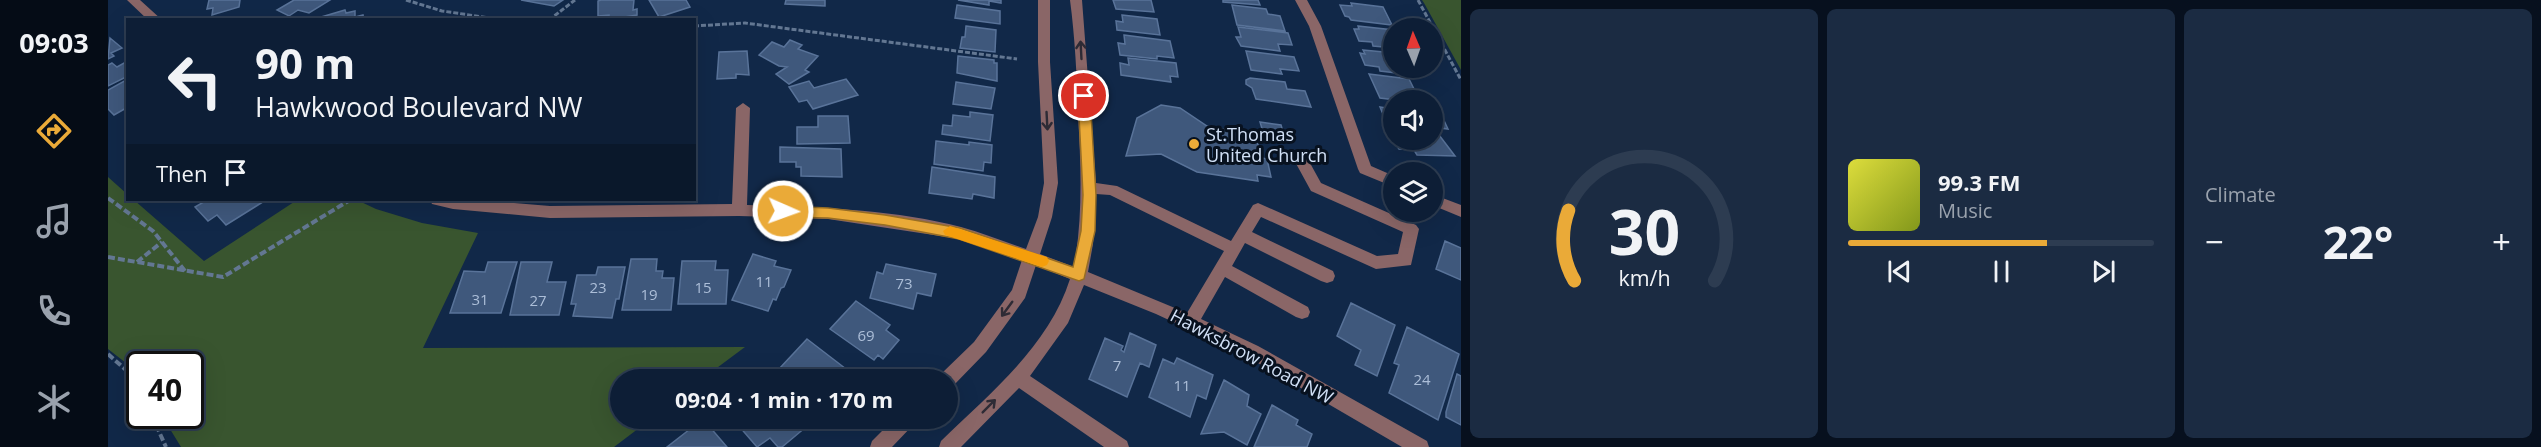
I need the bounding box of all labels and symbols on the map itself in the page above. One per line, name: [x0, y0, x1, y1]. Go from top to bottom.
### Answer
north arrow: [1383, 18, 1443, 78]
one-way arrow: [1075, 40, 1086, 60]
pin: [1058, 70, 1109, 121]
one-way arrow: [1042, 111, 1053, 131]
place label: St.Thomas United Church: [1206, 122, 1327, 167]
marker: St.Thomas United Church: [1187, 137, 1201, 151]
position arrow: [751, 179, 815, 243]
house number: 11: [755, 271, 773, 291]
house number: 73: [895, 273, 913, 293]
house number: 23: [589, 277, 607, 297]
house number: 15: [694, 277, 712, 297]
house number: 19: [640, 284, 658, 304]
house number: 31: [471, 289, 489, 309]
house number: 27: [529, 290, 547, 310]
one-way arrow: [1001, 301, 1013, 317]
street label: Hawksbrow Road NW: [1167, 303, 1338, 409]
house number: 69: [857, 325, 875, 345]
speed limit sign: 40: [126, 351, 204, 429]
house number: 7: [1113, 355, 1121, 375]
house number: 24: [1413, 369, 1431, 389]
house number: 11: [1173, 375, 1191, 395]
one-way arrow: [982, 399, 997, 413]

